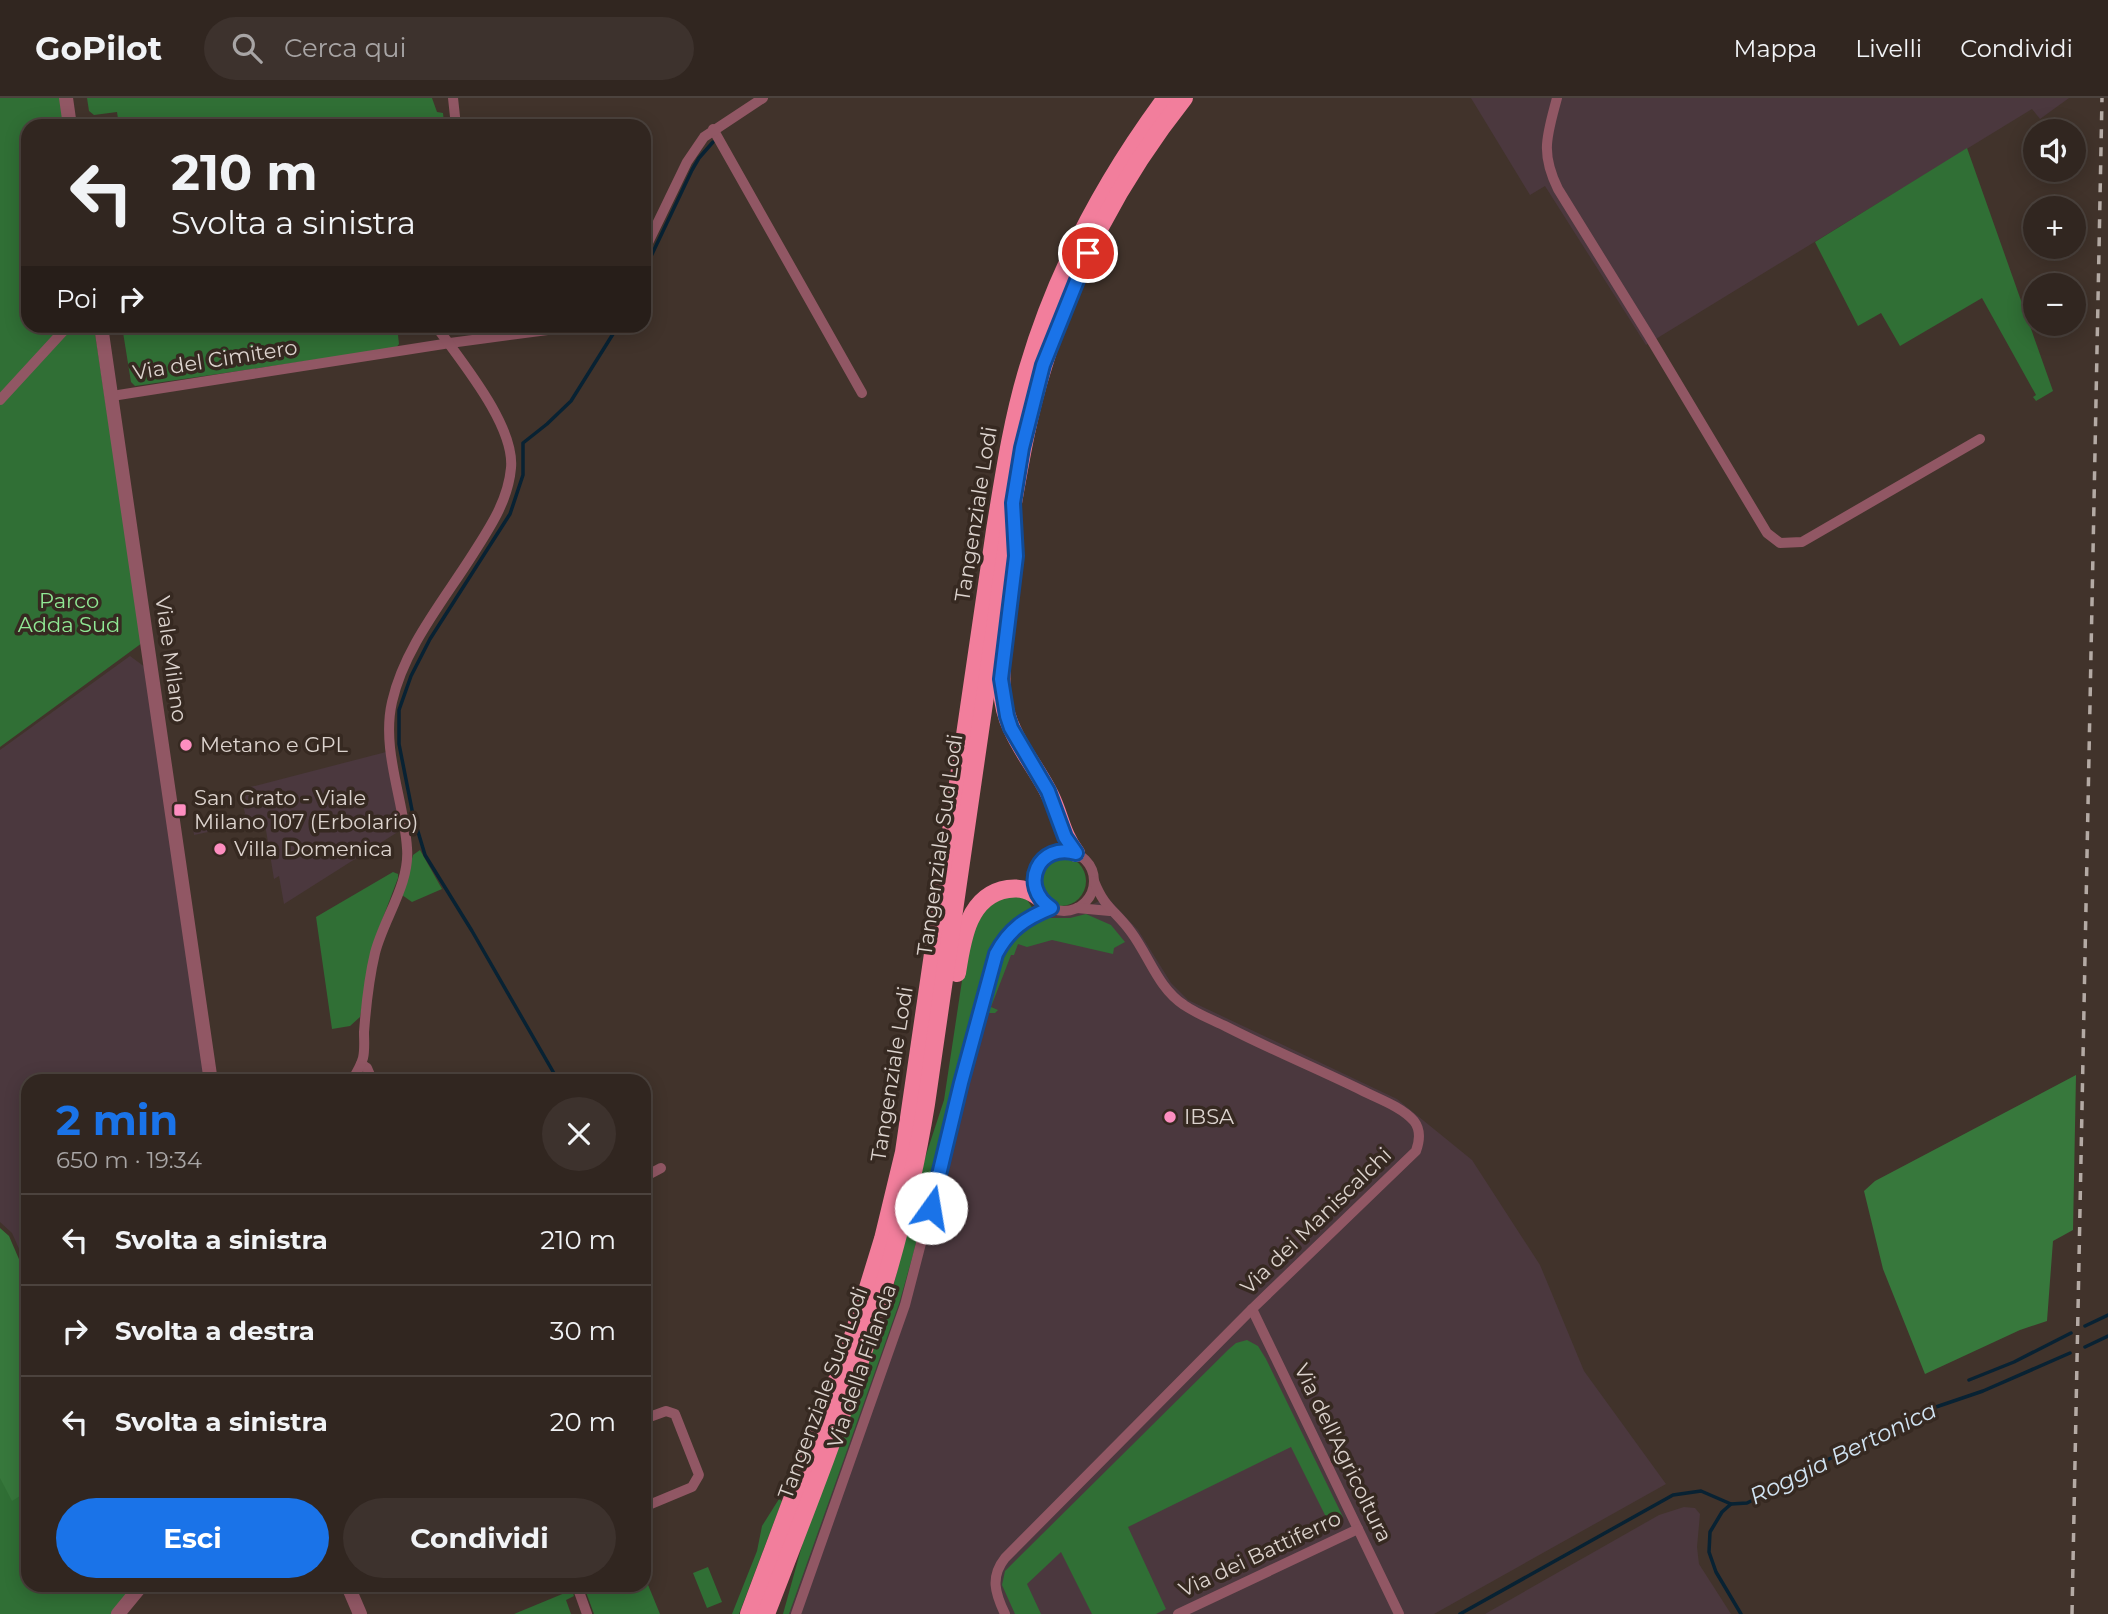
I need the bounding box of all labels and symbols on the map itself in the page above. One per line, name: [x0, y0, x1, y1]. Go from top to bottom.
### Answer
pin: [1058, 223, 1118, 283]
street label: Via del Cimitero: [131, 334, 299, 385]
street label: Tangenziale Lodi: [949, 424, 1002, 603]
park label: Parco Adda Sud: [18, 588, 120, 637]
street label: Viale Milano: [150, 594, 193, 724]
place label: Metano e GPL: [200, 732, 348, 757]
street label: Tangenziale Sud Lodi: [912, 732, 967, 958]
marker: Metano e GPL: [178, 737, 194, 753]
place label: San Grato - Viale Milano 107 (Erbolario): [194, 785, 418, 834]
marker: San Grato - Viale Milano 107 (Erbolario): [172, 802, 188, 818]
place label: Villa Domenica: [234, 836, 393, 861]
marker: Villa Domenica: [212, 841, 228, 857]
street label: Tangenziale Lodi: [865, 984, 918, 1163]
place label: IBSA: [1184, 1104, 1235, 1129]
marker: IBSA: [1162, 1109, 1178, 1125]
street label: Via dei Maniscalchi: [1235, 1142, 1396, 1299]
position arrow: [894, 1171, 968, 1245]
street label: Via della Filanda: [822, 1281, 901, 1451]
street label: Tangenziale Sud Lodi: [772, 1283, 873, 1502]
street label: Via dell'Agricoltura: [1289, 1359, 1398, 1546]
water label: Roggia Bertonica: [1745, 1396, 1941, 1510]
street label: Via dei Battiferro: [1175, 1505, 1345, 1602]

